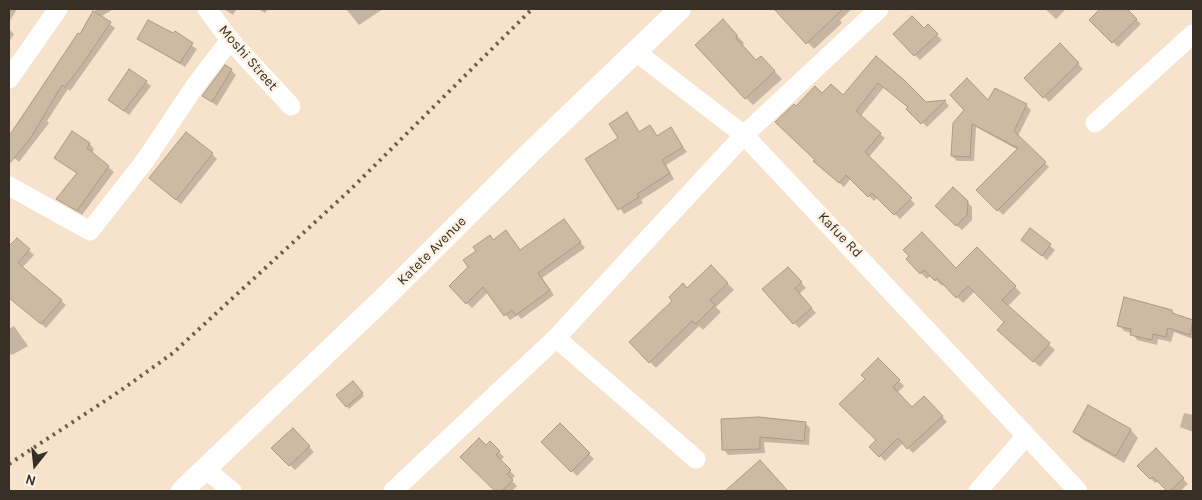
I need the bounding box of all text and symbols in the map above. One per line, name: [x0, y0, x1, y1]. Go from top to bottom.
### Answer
street label: Moshi Street: [215, 22, 281, 94]
street label: Kafue Rd: [814, 209, 866, 261]
street label: Katete Avenue: [394, 213, 470, 289]
north arrow: [10, 440, 60, 490]
text: N: [24, 470, 38, 489]

